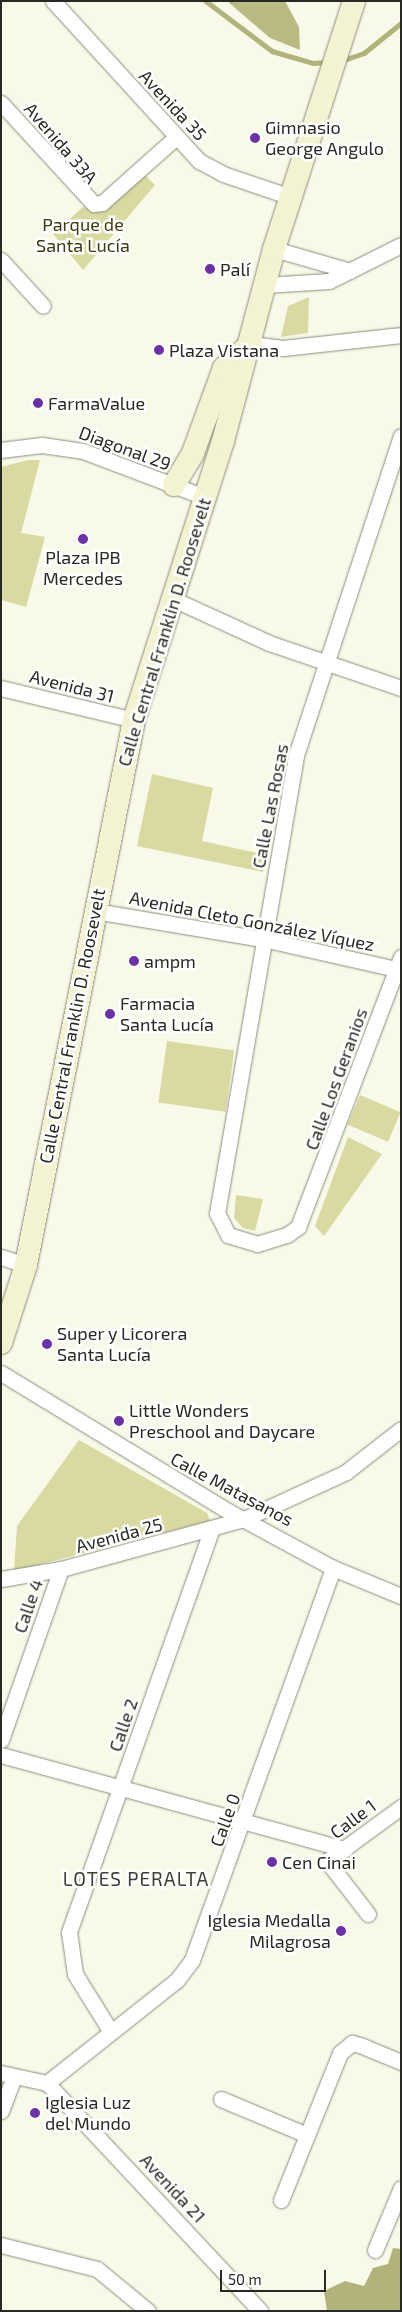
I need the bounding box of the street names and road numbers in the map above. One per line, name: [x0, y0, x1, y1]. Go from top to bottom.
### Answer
street label: Avenida 35: [135, 65, 211, 145]
street label: Avenida 33A: [20, 98, 102, 188]
street label: Diagonal 29: [76, 421, 174, 475]
street label: Calle Central Franklin D. Roosevelt: [113, 495, 215, 769]
street label: Avenida 31: [28, 665, 116, 707]
street label: Calle Las Rosas: [247, 742, 293, 870]
street label: Calle Central Franklin D. Roosevelt: [35, 886, 109, 1166]
street label: Avenida Cleto González Víquez: [127, 887, 377, 955]
street label: Calle Los Geranios: [300, 1005, 372, 1153]
street label: Calle Matasanos: [167, 1448, 297, 1530]
street label: Avenida 25: [73, 1513, 165, 1557]
street label: Calle 4: [9, 1576, 47, 1636]
street label: Calle 2: [104, 1696, 142, 1754]
street label: Calle 0: [205, 1790, 245, 1850]
street label: Calle 1: [326, 1795, 380, 1843]
street label: Avenida 21: [136, 2149, 210, 2227]

